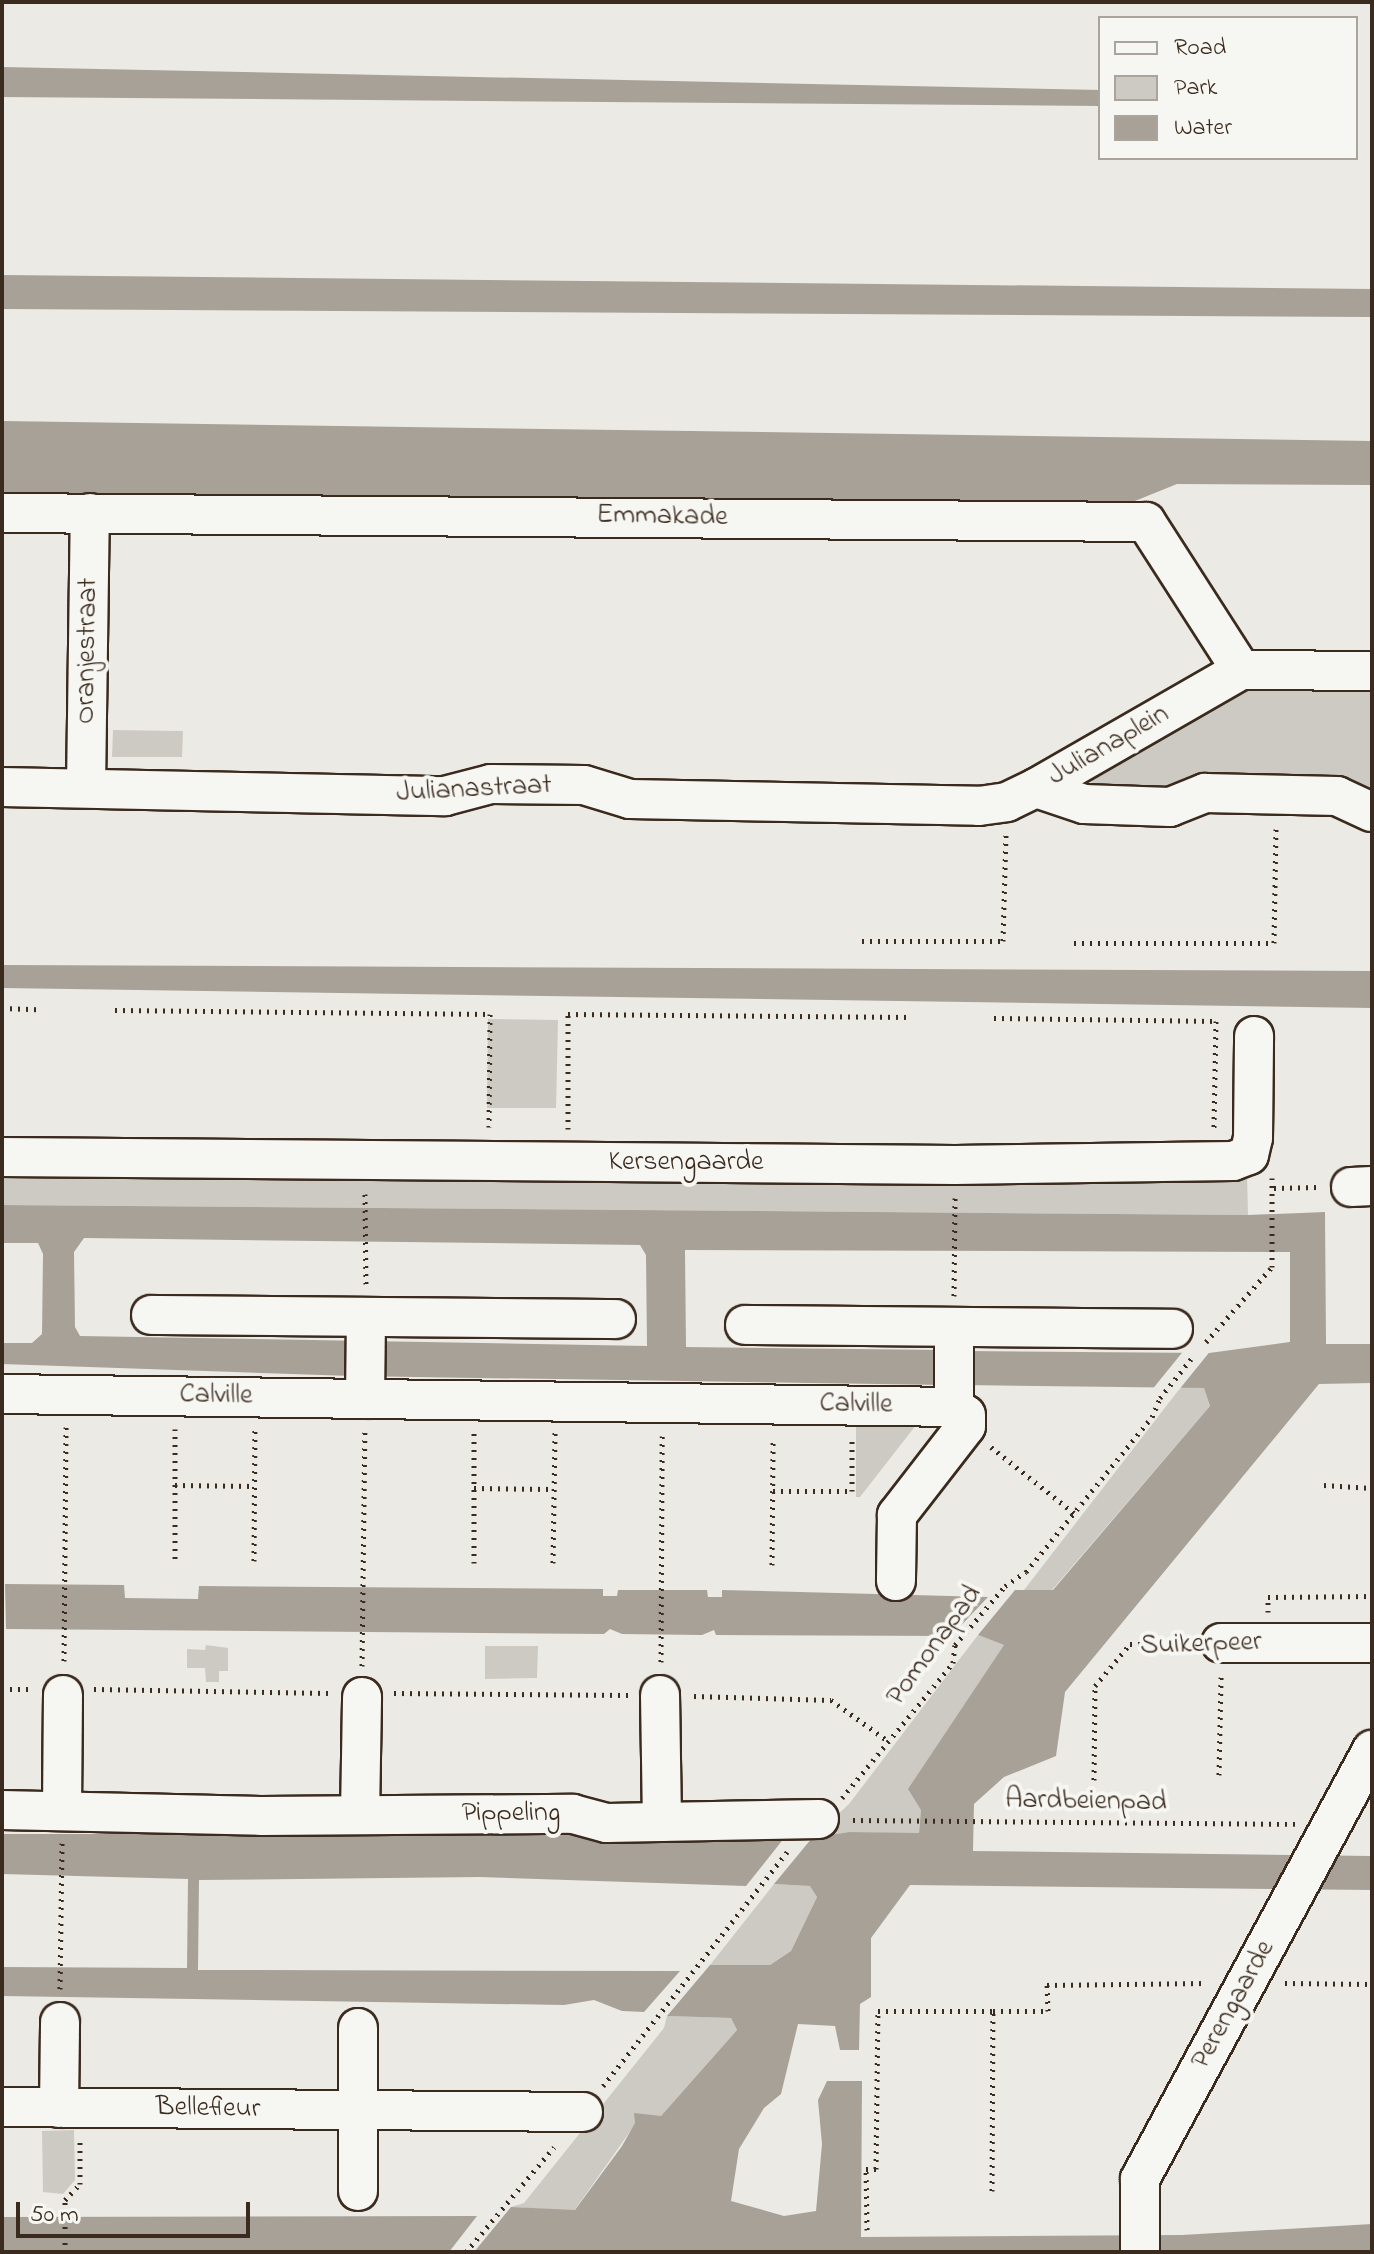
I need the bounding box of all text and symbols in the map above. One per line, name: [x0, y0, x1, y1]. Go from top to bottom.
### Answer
legend: [1098, 16, 1358, 160]
text: Road: [1174, 31, 1226, 66]
text: Park: [1174, 71, 1217, 106]
text: Water: [1174, 111, 1232, 146]
street label: Emmakade: [596, 499, 728, 535]
street label: Oranjestraat: [70, 578, 106, 724]
street label: Julianaplein: [1043, 698, 1175, 794]
street label: Julianastraat: [396, 769, 552, 811]
street label: Kersengaarde: [608, 1146, 764, 1180]
street label: Calville: [179, 1379, 253, 1413]
street label: Calville: [819, 1388, 893, 1422]
street label: Pomonapad: [880, 1579, 990, 1713]
street label: Suikerpeer: [1140, 1626, 1262, 1664]
street label: Aardbeienpad: [1005, 1784, 1167, 1820]
street label: Pippeling: [462, 1797, 560, 1831]
street label: Perengaarde: [1185, 1935, 1283, 2075]
street label: Bellefleur: [155, 2091, 261, 2127]
scale bar: [20, 2186, 254, 2236]
text: 50 m: [30, 2198, 79, 2233]

